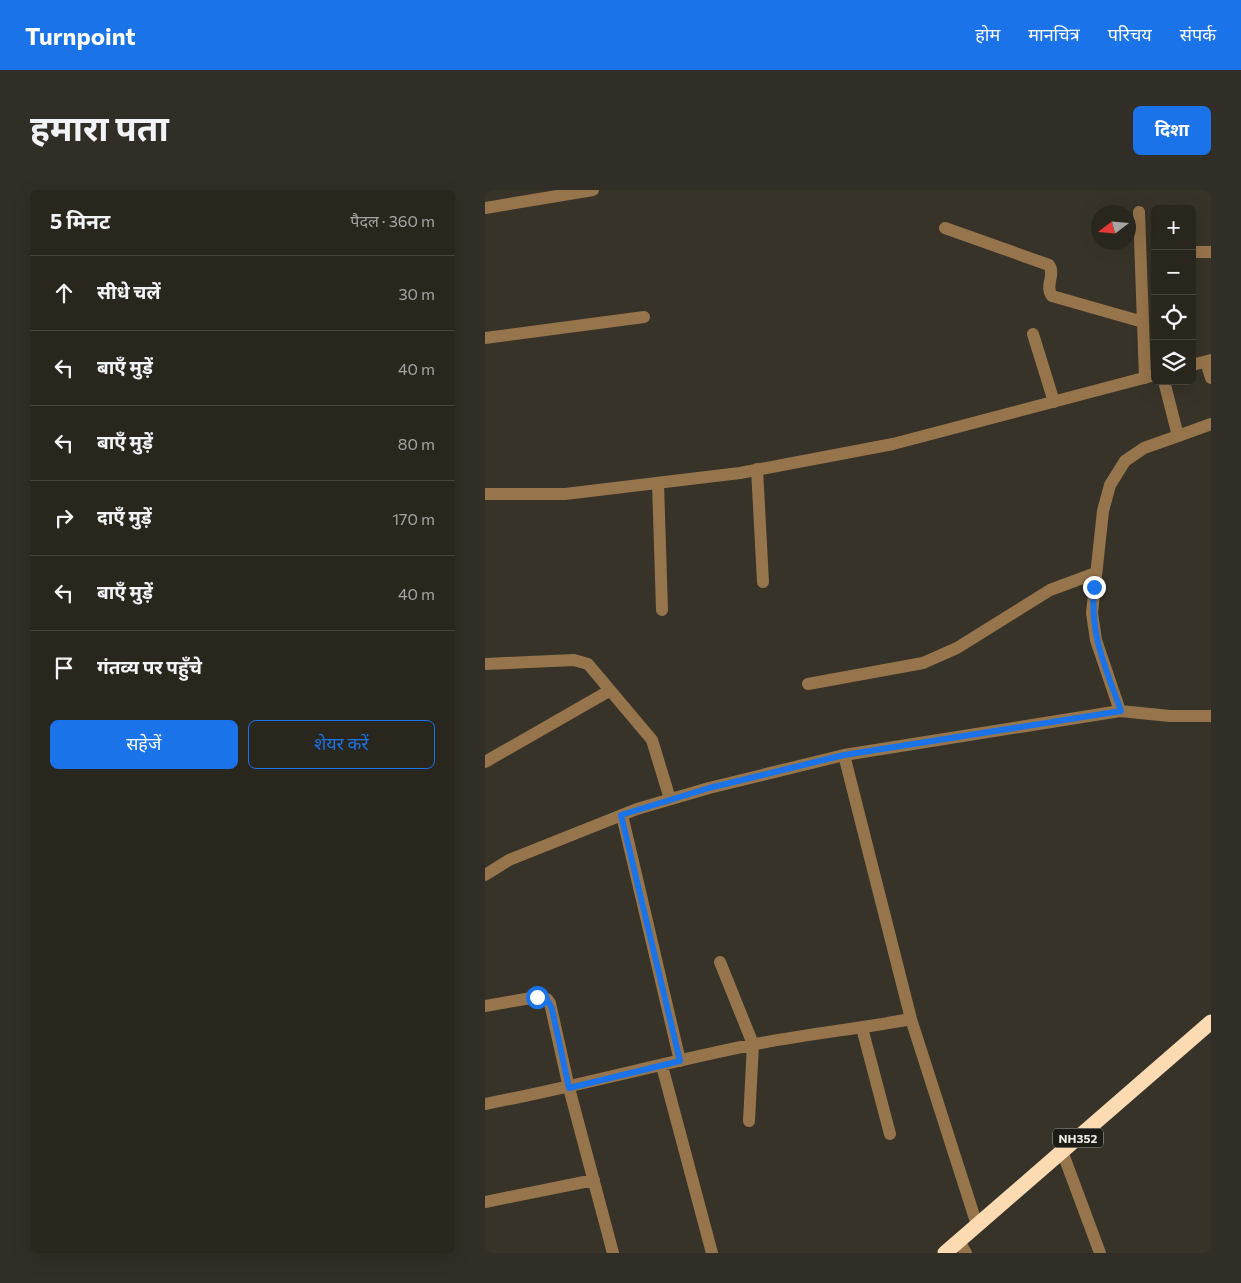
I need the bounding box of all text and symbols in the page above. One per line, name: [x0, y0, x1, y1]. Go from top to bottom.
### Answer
text: Turnpoint: [25, 21, 136, 50]
text: होम: [975, 23, 1000, 45]
text: मानचित्र: [1028, 23, 1080, 45]
text: परिचय: [1108, 23, 1152, 45]
text: संपर्क: [1180, 23, 1216, 45]
text: हमारा पता: [30, 105, 169, 148]
button: दिशा: [1133, 106, 1211, 155]
north arrow: [1091, 205, 1136, 250]
map controls: [1151, 205, 1196, 385]
button: +: [1151, 205, 1196, 250]
text: 5 मिनट: [50, 208, 110, 233]
text: पैदल · 360 m: [350, 211, 435, 230]
button: −: [1151, 250, 1196, 295]
icon: ahead: [50, 279, 78, 307]
text: सीधे चलें: [97, 280, 161, 303]
text: 30 m: [398, 284, 435, 303]
button: locate: [1151, 295, 1196, 340]
button: layers: [1151, 340, 1196, 385]
icon: left: [50, 354, 78, 382]
text: बाएँ मुड़ें: [97, 355, 153, 378]
text: 40 m: [398, 359, 435, 378]
icon: left: [50, 429, 78, 457]
text: बाएँ मुड़ें: [97, 430, 153, 453]
text: 80 m: [398, 434, 435, 453]
icon: right: [50, 504, 78, 532]
text: दाएँ मुड़ें: [97, 505, 152, 528]
text: 170 m: [392, 509, 435, 528]
route end: [1083, 576, 1106, 599]
icon: left: [50, 579, 78, 607]
text: बाएँ मुड़ें: [97, 580, 153, 603]
text: 40 m: [398, 584, 435, 603]
icon: arrive: [50, 654, 78, 682]
text: गंतव्य पर पहुँचे: [97, 655, 202, 678]
button: सहेजें: [50, 720, 238, 769]
button: शेयर करें: [248, 720, 435, 769]
route start: [526, 986, 549, 1009]
road number: NH352: [1053, 1128, 1103, 1148]

